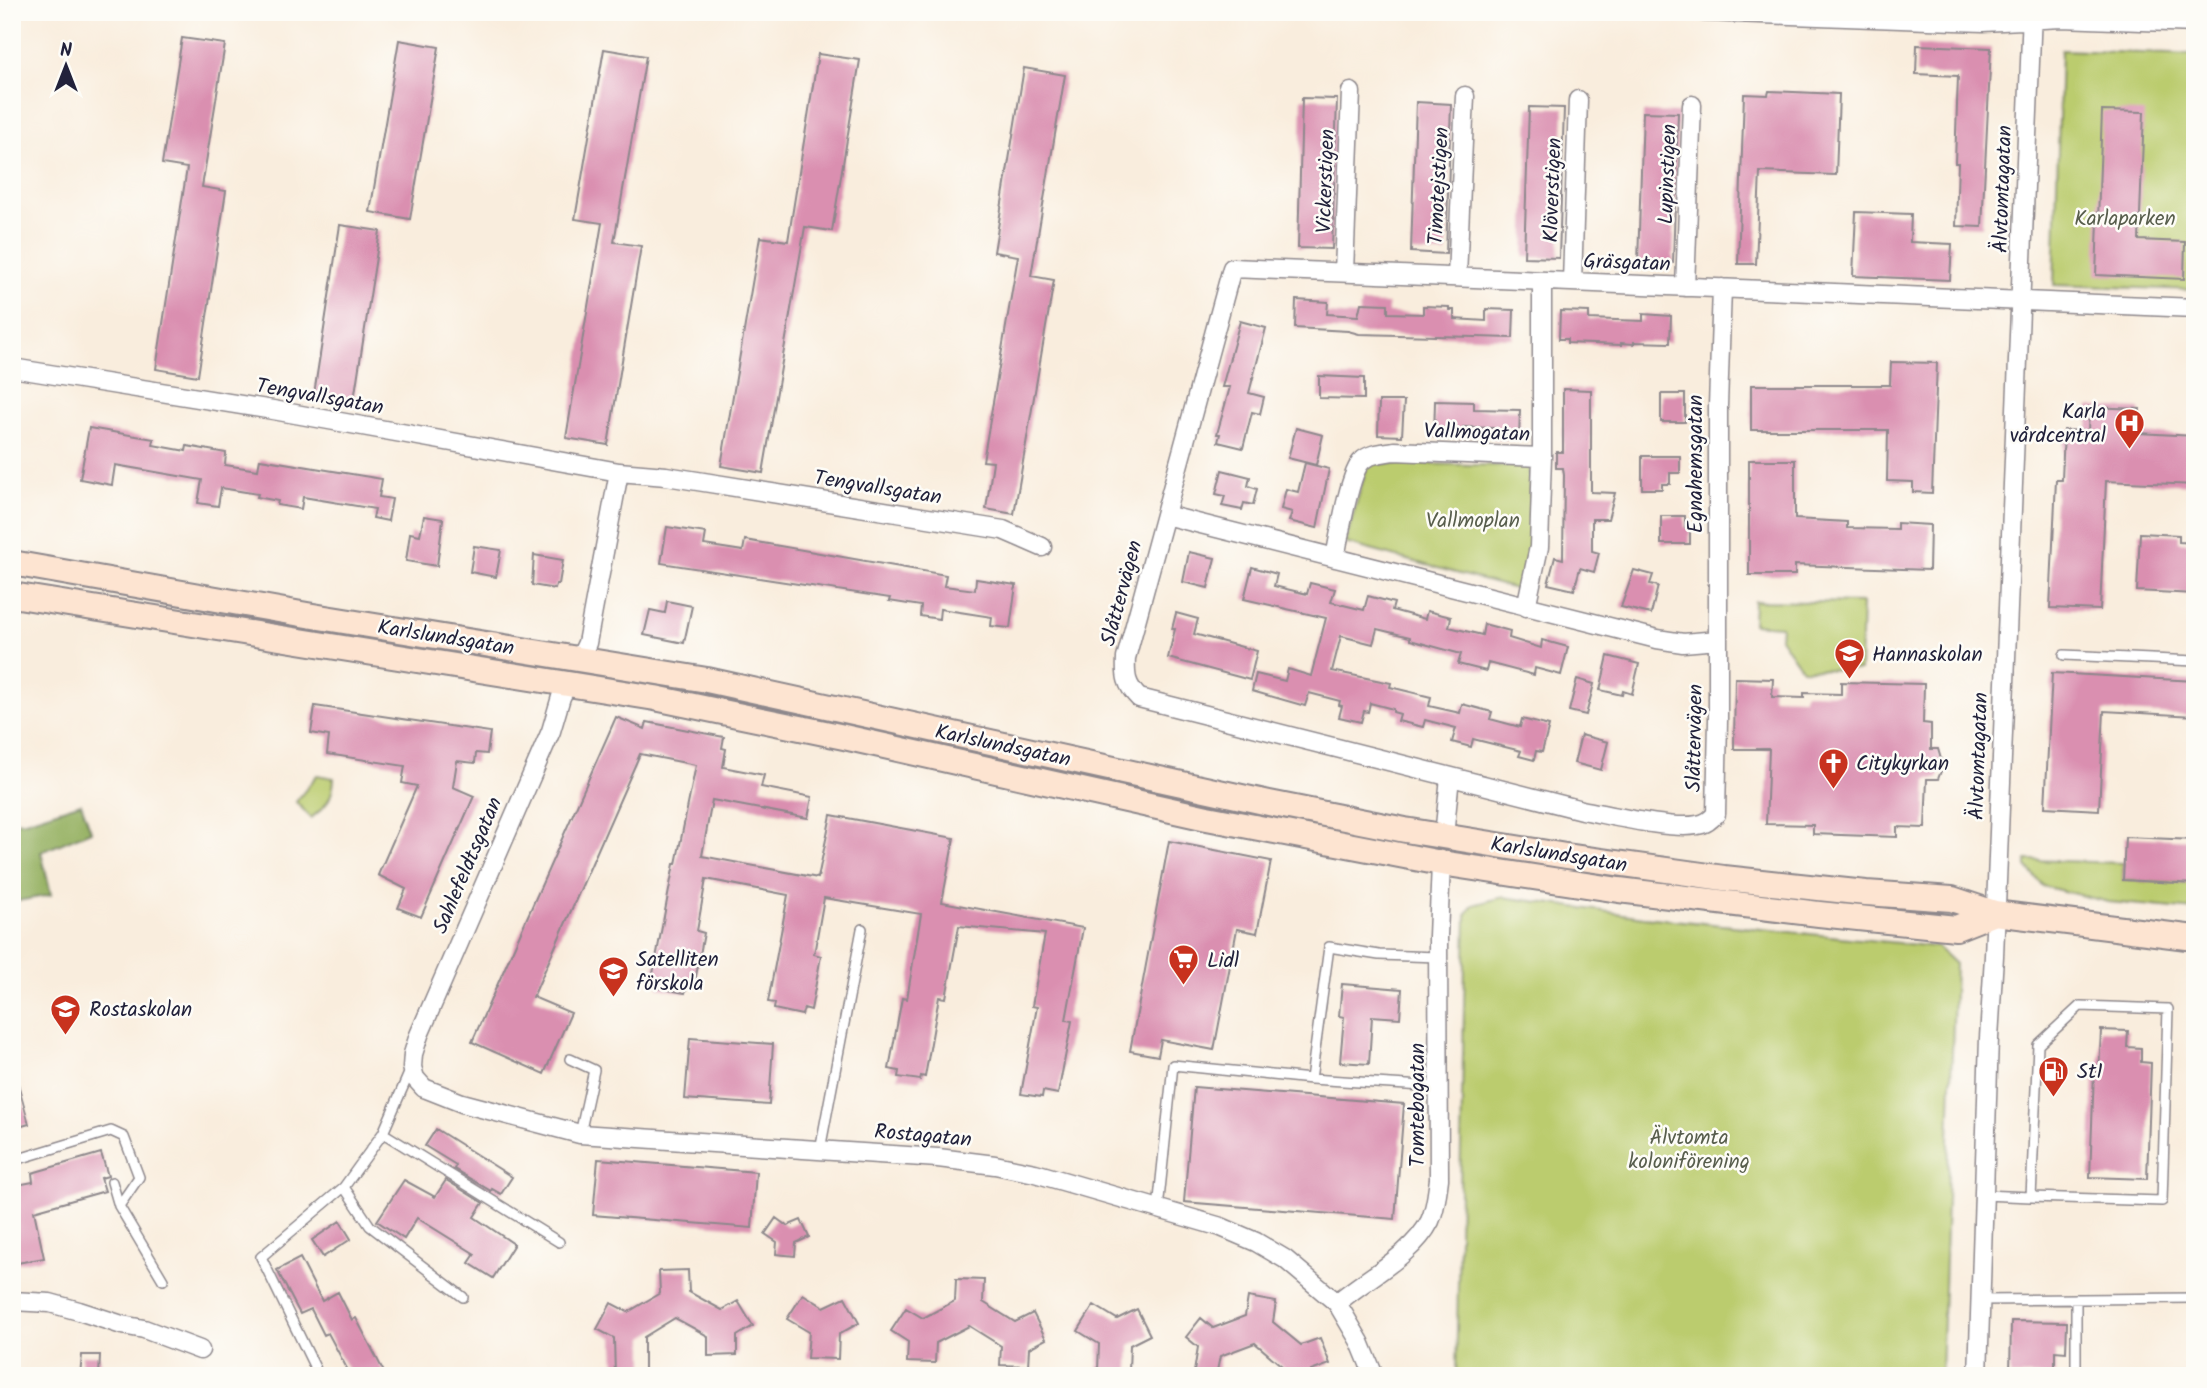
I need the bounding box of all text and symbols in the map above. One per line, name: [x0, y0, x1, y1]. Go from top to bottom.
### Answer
north arrow: [32, 32, 102, 102]
text: N: [60, 36, 72, 66]
street label: Lupinstigen: [1650, 123, 1687, 225]
street label: Älvtomtagatan: [1985, 124, 2022, 254]
street label: Timotejstigen: [1420, 126, 1459, 246]
street label: Vickerstigen: [1308, 128, 1345, 234]
street label: Klöverstigen: [1535, 137, 1572, 243]
park label: Karlaparken: [2074, 203, 2176, 236]
street label: Gräsgatan: [1583, 245, 1671, 282]
street label: Tengvallsgatan: [253, 370, 386, 425]
street label: Egnahemsgatan: [1680, 395, 1713, 533]
place label: Karla vårdcentral: [2010, 396, 2106, 453]
hospital icon: Karla vårdcentral: [2112, 406, 2146, 450]
street label: Vallmogatan: [1423, 415, 1531, 452]
street label: Tengvallsgatan: [812, 462, 944, 515]
park label: Vallmoplan: [1426, 505, 1520, 538]
street label: Slåttervägen: [1093, 537, 1152, 650]
street label: Karlslundsgatan: [375, 611, 517, 666]
school or university icon: Hannaskolan: [1832, 637, 1866, 681]
place label: Hannaskolan: [1872, 639, 1983, 672]
street label: Slåttervägen: [1678, 684, 1713, 792]
street label: Älvtomtagatan: [1961, 691, 1998, 821]
street label: Karlslundsgatan: [932, 716, 1074, 777]
church icon: Citykyrkan: [1816, 746, 1850, 790]
place label: Citykyrkan: [1856, 748, 1949, 781]
street label: Sahlefeldtsgatan: [425, 792, 512, 939]
street label: Karlslundsgatan: [1488, 828, 1630, 883]
supermarket icon: Lidl: [1167, 943, 1201, 987]
place label: Satelliten förskola: [636, 944, 719, 1001]
place label: Lidl: [1207, 945, 1239, 978]
school or university icon: Satelliten förskola: [596, 954, 630, 998]
school or university icon: Rostaskolan: [49, 992, 83, 1036]
place label: Rostaskolan: [89, 994, 192, 1027]
street label: Tomtebogatan: [1402, 1043, 1435, 1167]
fuel station icon: St1: [2037, 1054, 2071, 1098]
place label: St1: [2077, 1056, 2103, 1089]
street label: Rostagatan: [873, 1116, 973, 1157]
park label: Älvtomta koloniförening: [1628, 1122, 1750, 1179]

